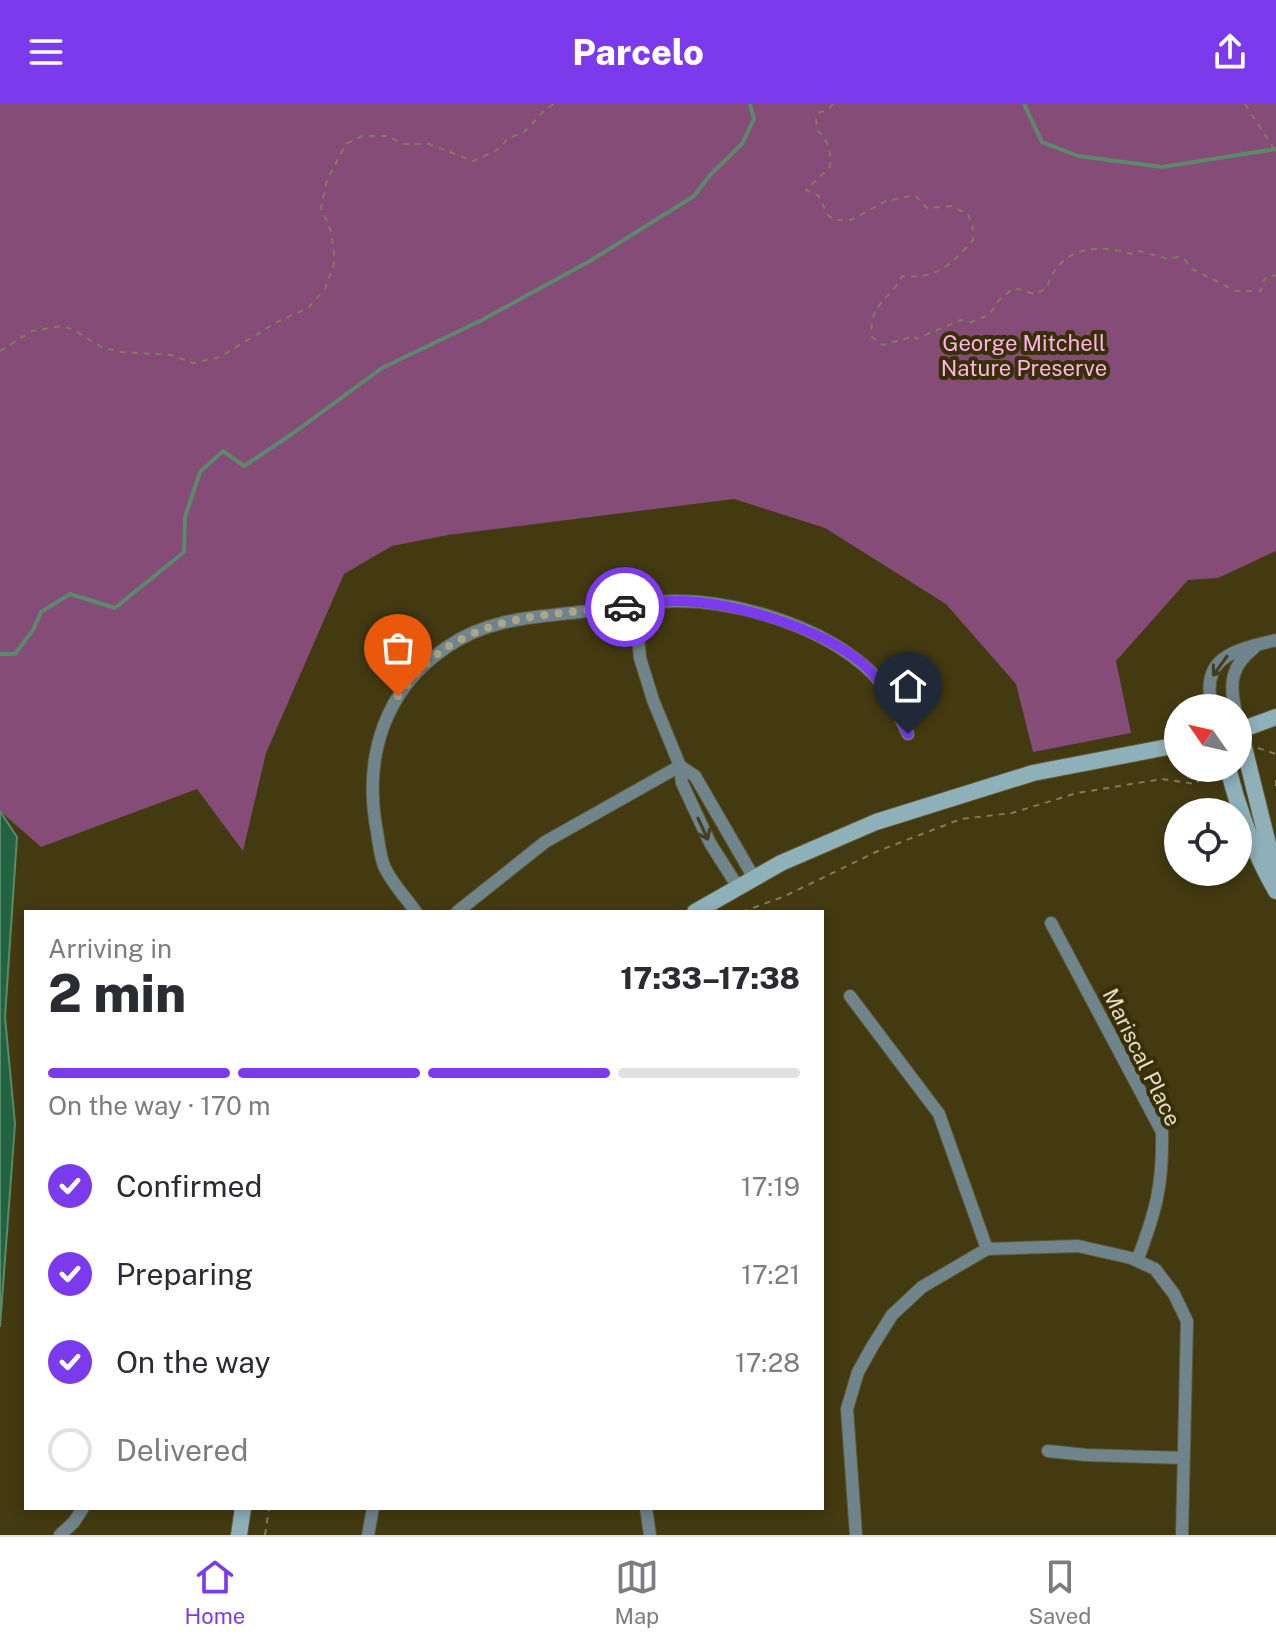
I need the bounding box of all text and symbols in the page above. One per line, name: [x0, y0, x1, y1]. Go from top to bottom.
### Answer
icon: menu: [24, 30, 68, 74]
icon: share: [1208, 30, 1252, 74]
text: Parcelo: [572, 31, 704, 73]
park label: George Mitchell Nature Preserve: [941, 330, 1107, 381]
courier: [585, 567, 665, 647]
icon: car: [603, 585, 647, 629]
pin: [364, 614, 432, 696]
icon: bag: [376, 626, 420, 670]
pin: [874, 652, 942, 734]
one-way arrow: [1212, 655, 1229, 676]
icon: home: [886, 664, 930, 708]
north arrow: [1164, 694, 1252, 782]
map controls: [1164, 694, 1252, 886]
button: locate: [1164, 798, 1252, 886]
one-way arrow: [696, 817, 711, 841]
text: Arriving in: [48, 933, 172, 964]
text: 17:33–17:38: [620, 960, 800, 996]
text: 2 min: [48, 963, 186, 1024]
street label: Mariscal Place: [1097, 984, 1187, 1130]
text: On the way · 170 m: [48, 1090, 271, 1121]
icon: check: [48, 1164, 92, 1208]
text: Confirmed: [116, 1168, 262, 1204]
text: 17:19: [741, 1171, 800, 1202]
icon: check: [48, 1252, 92, 1296]
text: Preparing: [116, 1256, 253, 1292]
text: 17:21: [741, 1259, 800, 1290]
icon: check: [48, 1340, 92, 1384]
text: On the way: [116, 1344, 270, 1380]
text: 17:28: [735, 1347, 800, 1378]
text: Delivered: [116, 1432, 248, 1468]
tab: Home: [185, 1555, 245, 1629]
tab: Map: [614, 1555, 659, 1629]
tab: Saved: [1028, 1555, 1091, 1629]

